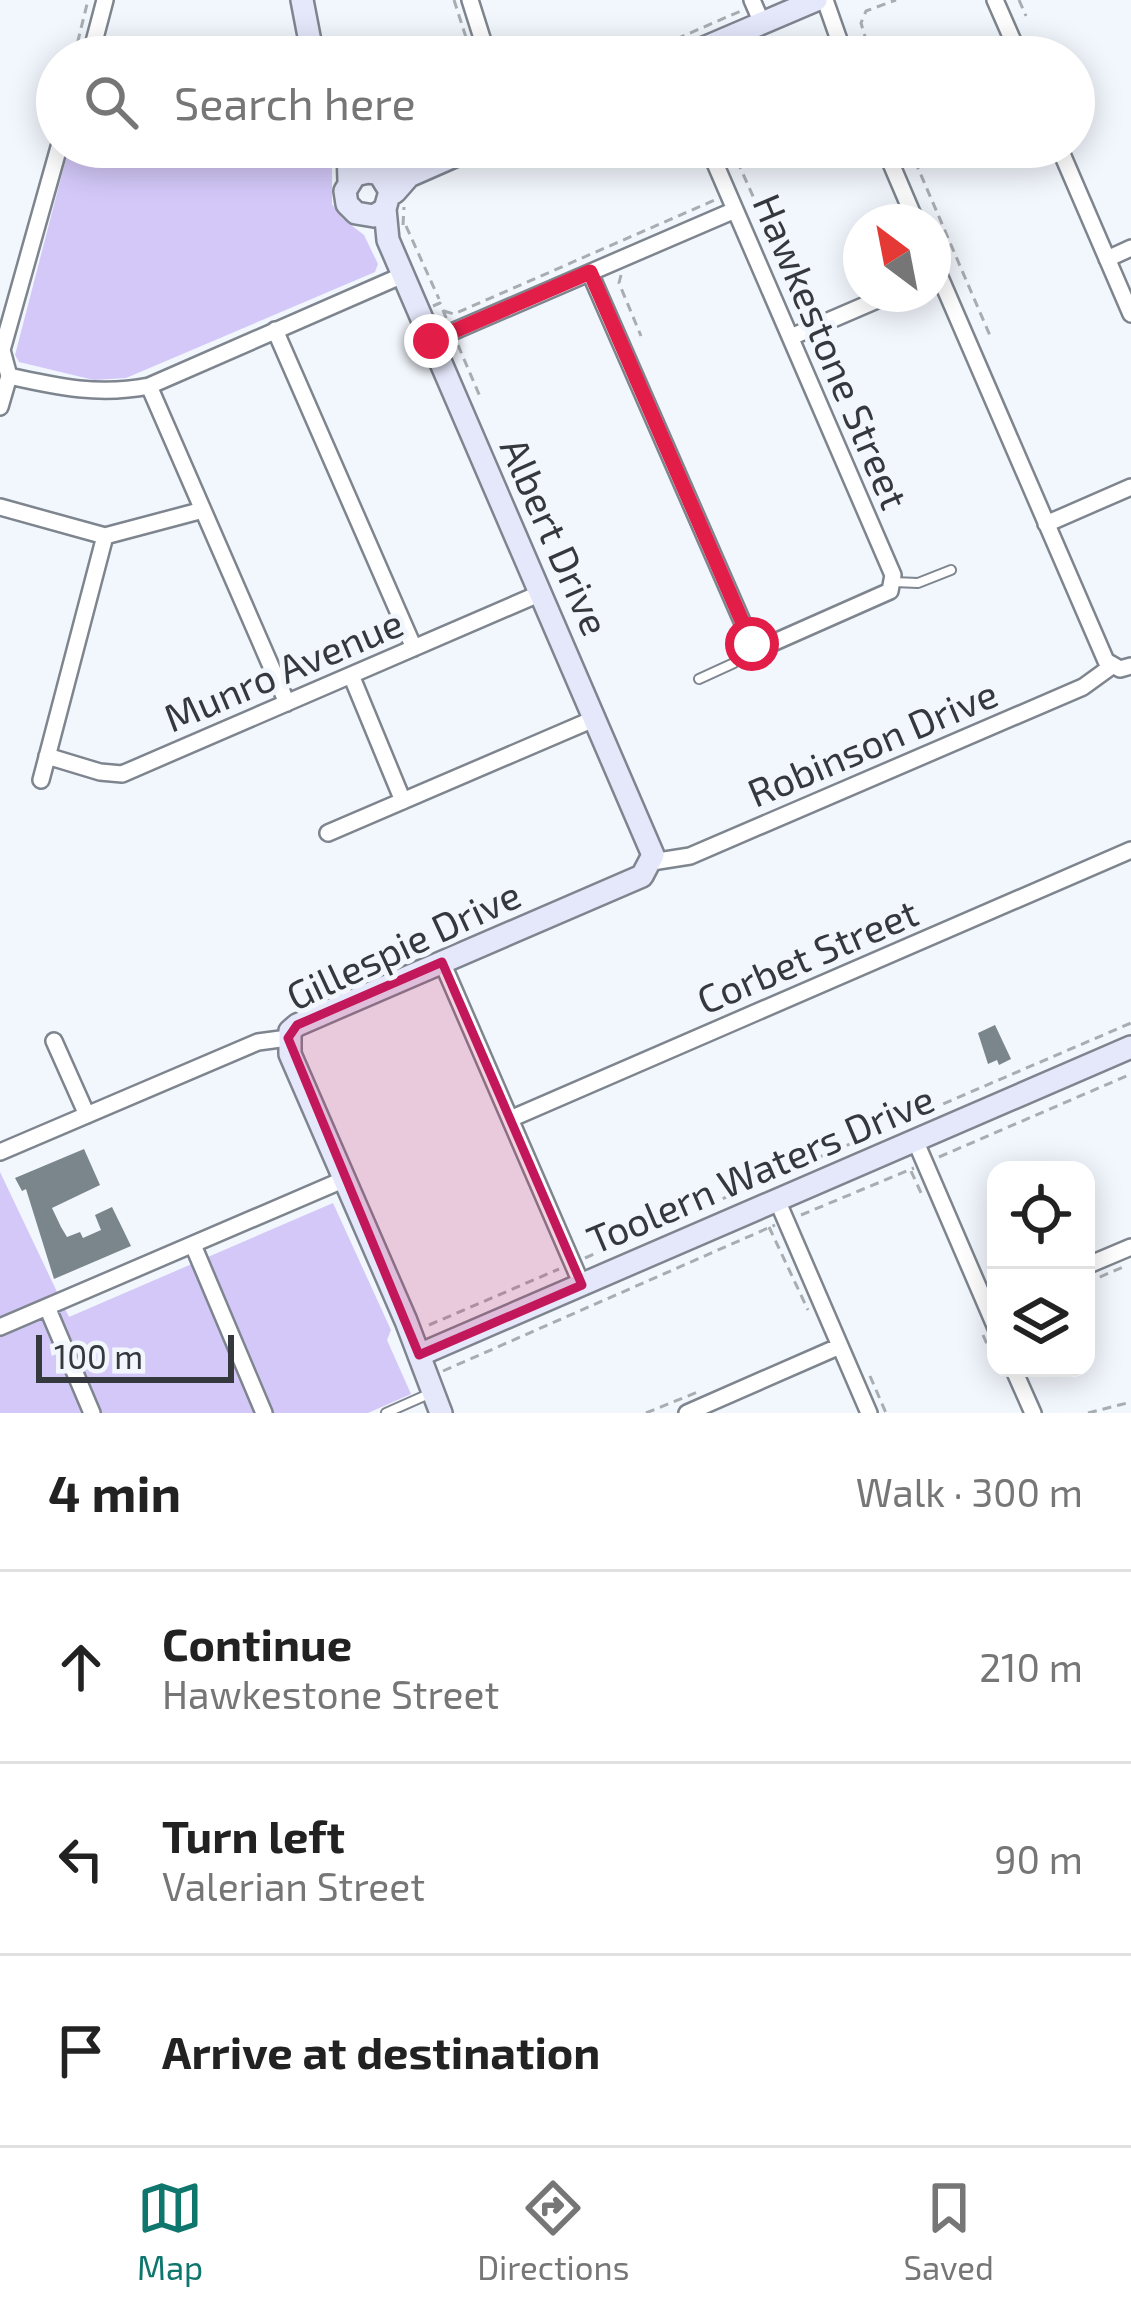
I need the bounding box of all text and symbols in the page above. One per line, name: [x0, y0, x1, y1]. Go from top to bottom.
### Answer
search box: [36, 36, 1095, 168]
icon: search: [78, 69, 144, 135]
text: Search here: [174, 75, 416, 129]
street label: Hawkestone Street: [744, 187, 920, 515]
north arrow: [843, 204, 951, 312]
route end: [404, 314, 458, 368]
street label: Albert Drive: [492, 430, 620, 642]
street label: Munro Avenue: [157, 598, 409, 740]
route start: [725, 617, 779, 671]
street label: Robinson Drive: [740, 668, 1004, 816]
street label: Gillespie Drive: [279, 869, 527, 1019]
street label: Corbet Street: [690, 887, 924, 1023]
street label: Toolern Waters Drive: [580, 1074, 940, 1262]
map controls: [987, 1161, 1095, 1377]
button: locate: [987, 1161, 1095, 1269]
button: layers: [987, 1269, 1095, 1377]
scale bar: [36, 1329, 234, 1382]
text: 100 m: [54, 1336, 143, 1376]
text: 4 min: [48, 1461, 181, 1522]
text: Walk · 300 m: [856, 1468, 1083, 1515]
text: Continue: [162, 1616, 352, 1670]
icon: ahead: [48, 1634, 114, 1700]
text: 210 m: [979, 1643, 1083, 1690]
text: Hawkestone Street: [162, 1670, 499, 1717]
text: Turn left: [162, 1808, 345, 1862]
icon: left: [48, 1826, 114, 1892]
text: 90 m: [994, 1835, 1083, 1882]
text: Valerian Street: [162, 1862, 425, 1909]
icon: arrive: [48, 2018, 114, 2084]
text: Arrive at destination: [162, 2024, 600, 2078]
tab: Map: [137, 2175, 203, 2287]
tab: Directions: [477, 2175, 629, 2287]
tab: Saved: [903, 2175, 994, 2287]

